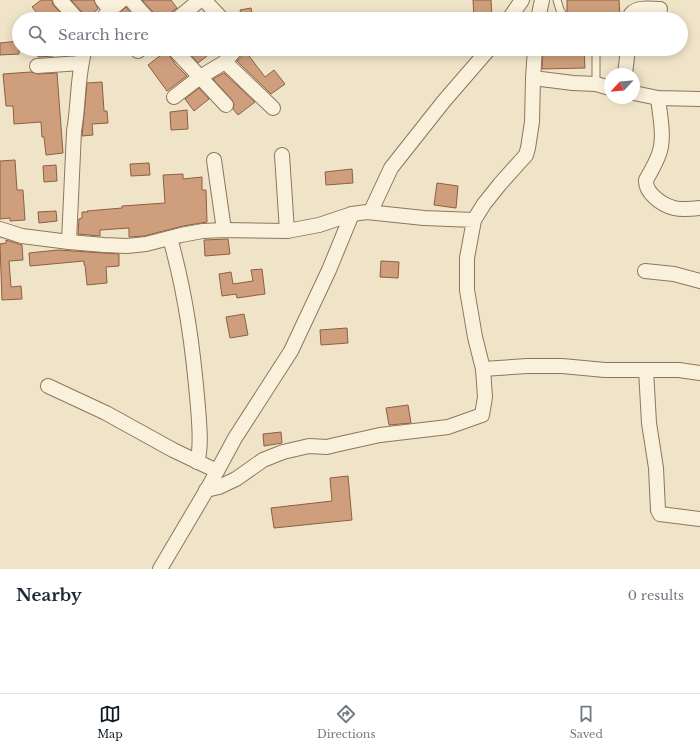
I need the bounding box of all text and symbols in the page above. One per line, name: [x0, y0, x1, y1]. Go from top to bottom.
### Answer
search box: [12, 12, 688, 56]
icon: search: [26, 23, 48, 45]
text: Search here: [58, 25, 149, 44]
north arrow: [604, 68, 640, 104]
text: Nearby: [16, 585, 82, 606]
text: 0 results: [628, 587, 684, 604]
tab: Map: [97, 703, 123, 741]
tab: Directions: [317, 703, 375, 741]
tab: Saved: [570, 703, 603, 741]

